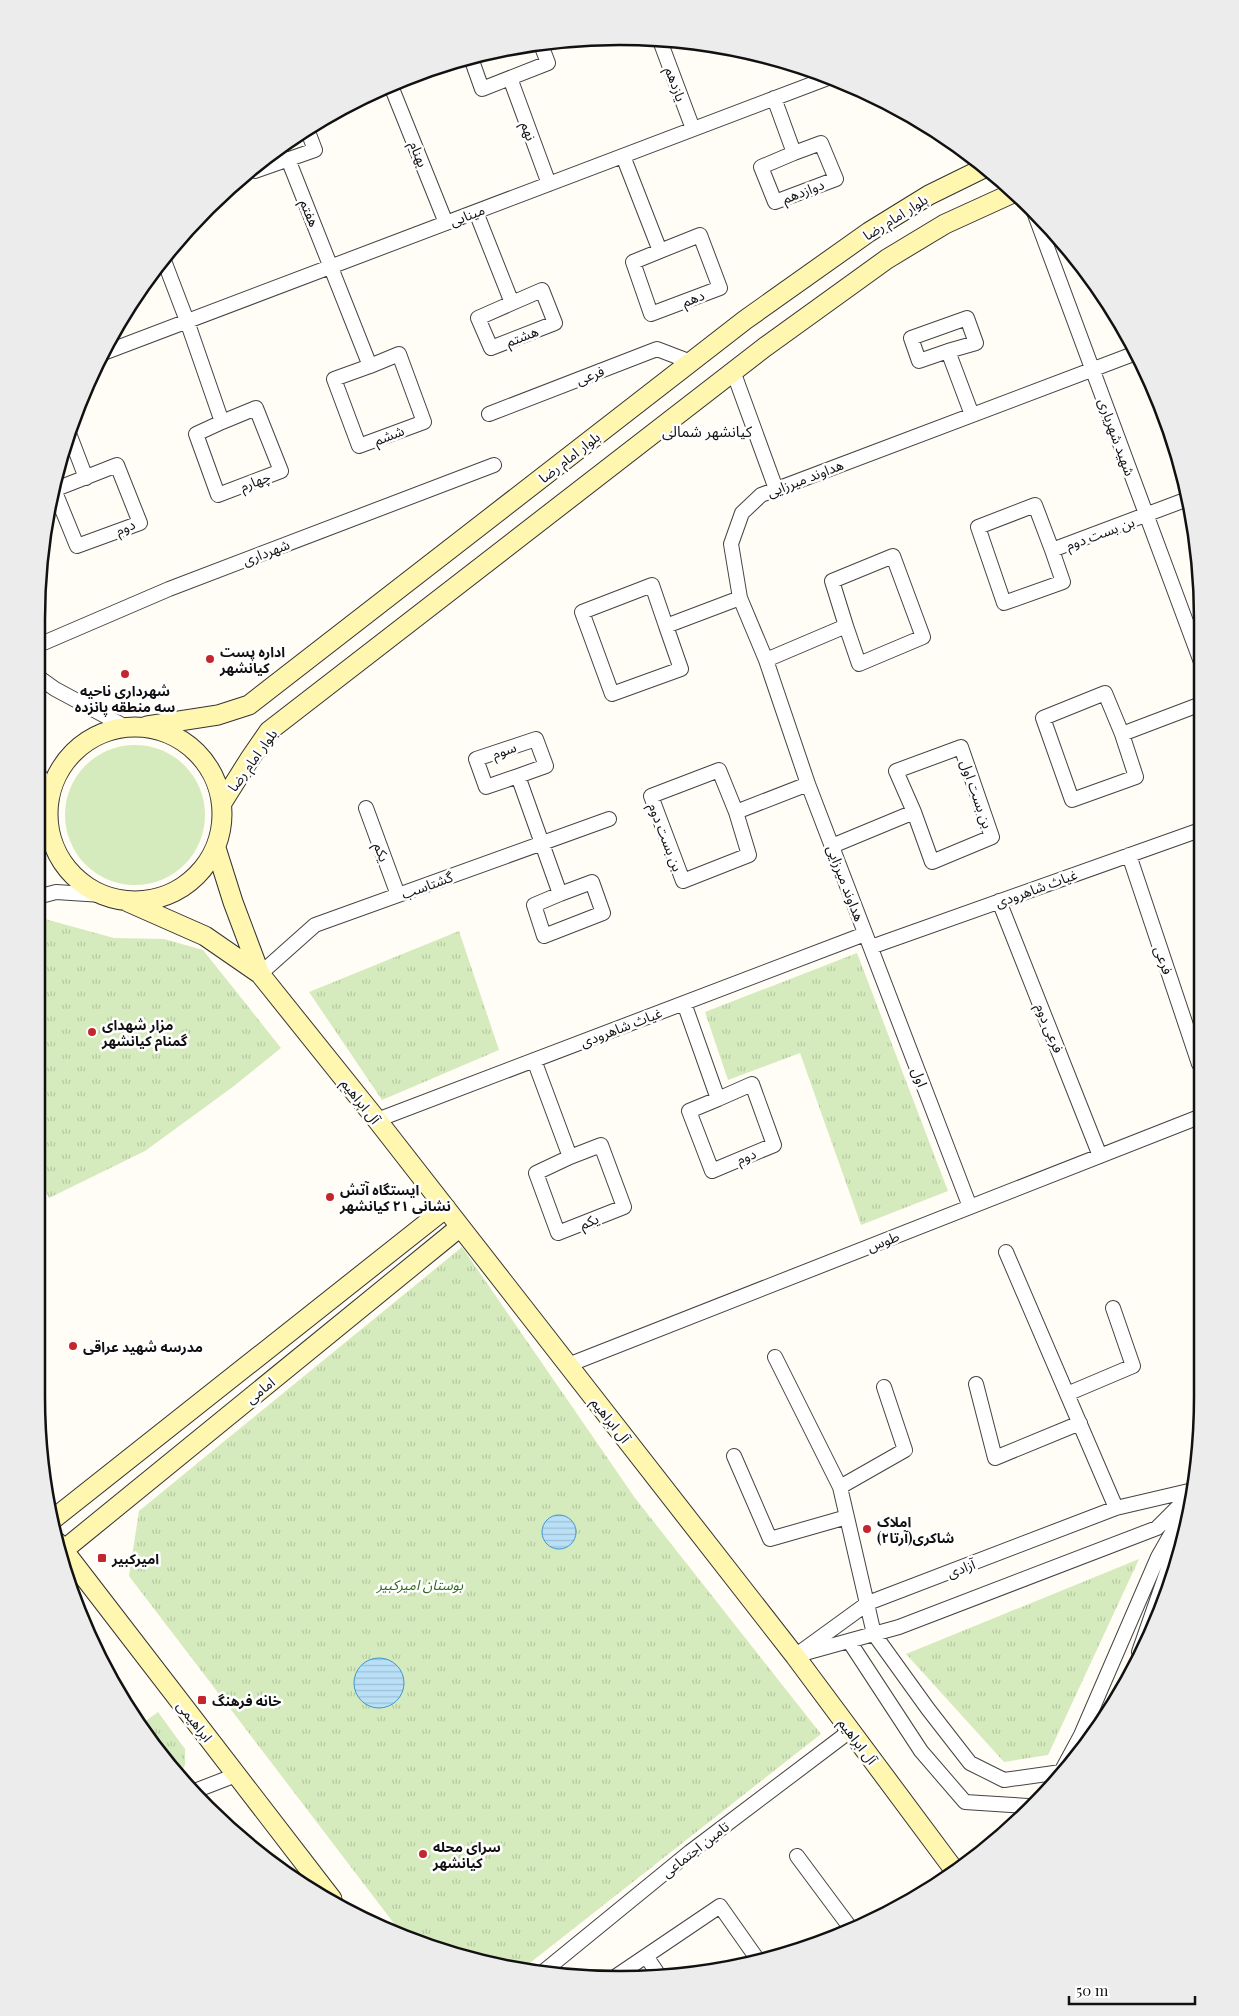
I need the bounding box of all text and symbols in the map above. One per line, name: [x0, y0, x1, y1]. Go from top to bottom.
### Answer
street label: یازدهم: [659, 64, 691, 105]
street label: نهم: [515, 119, 541, 144]
street label: بهنام: [403, 138, 433, 171]
street label: دوازدهم: [779, 174, 828, 210]
street label: بلوار امام رضا: [859, 189, 932, 246]
street label: هفتم: [294, 196, 324, 230]
street label: مینایی: [447, 200, 487, 230]
street label: دهم: [679, 285, 708, 313]
street label: هشتم: [503, 321, 542, 353]
street label: فرعی: [573, 361, 607, 389]
street label: شهید شهریاری: [1094, 395, 1140, 479]
street label: ششم: [371, 421, 407, 451]
district label: کیانشهر شمالی: [662, 421, 753, 441]
street label: بلوار امام رضا: [534, 427, 605, 489]
street label: هداوند میرزایی: [764, 455, 846, 501]
street label: چهارم: [237, 467, 273, 497]
street label: بن بست دوم: [1063, 512, 1138, 556]
street label: دوم: [112, 514, 139, 542]
street label: شهرداری: [240, 534, 292, 570]
place label: اداره پست کیانشهر: [219, 642, 285, 677]
marker: اداره پست کیانشهر: [204, 653, 216, 665]
marker: شهرداری ناحیه سه منطقه پانزده: [119, 668, 131, 680]
place label: شهرداری ناحیه سه منطقه پانزده: [75, 681, 175, 716]
street label: بلوار امام رضا: [223, 725, 283, 796]
street label: سوم: [489, 737, 519, 765]
street label: بن بست اول: [956, 757, 998, 831]
street label: بن بست دوم: [642, 800, 688, 875]
street label: یکم: [368, 840, 394, 865]
street label: هداوند میرزایی: [823, 842, 869, 924]
street label: غیاث شاهرودی: [992, 864, 1080, 912]
street label: گشتاسب: [399, 867, 456, 903]
street label: فرعی: [1150, 943, 1178, 977]
street label: فرعی دوم: [1030, 1000, 1069, 1056]
street label: غیاث شاهرودی: [577, 1003, 665, 1051]
place label: مزار شهدای گمنام کیانشهر: [101, 1015, 188, 1052]
marker: مزار شهدای گمنام کیانشهر: [86, 1026, 98, 1038]
street label: اول: [908, 1065, 932, 1089]
street label: آل ابراهیم: [336, 1074, 385, 1130]
street label: دوم: [733, 1143, 760, 1170]
place label: ایستگاه آتش نشانی ۲۱ کیانشهر: [339, 1180, 451, 1215]
marker: ایستگاه آتش نشانی ۲۱ کیانشهر: [324, 1191, 336, 1203]
street label: یکم: [577, 1209, 602, 1235]
street label: طوس: [864, 1226, 902, 1256]
place label: مدرسه شهید عراقی: [83, 1337, 203, 1356]
marker: مدرسه شهید عراقی: [67, 1340, 79, 1352]
street label: امامی: [241, 1372, 279, 1408]
street label: آل ابراهیم: [586, 1393, 635, 1449]
place label: املاک شاکری(آرتا۲): [877, 1512, 954, 1547]
marker: املاک شاکری(آرتا۲): [861, 1523, 873, 1535]
place label: امیرکبیر: [111, 1549, 159, 1568]
marker: امیرکبیر: [96, 1552, 108, 1564]
street label: آزادی: [944, 1554, 979, 1582]
park label: بوستان امیرکبیر: [376, 1575, 463, 1594]
place label: خانه فرهنگ: [212, 1691, 281, 1710]
marker: خانه فرهنگ: [196, 1694, 208, 1706]
street label: ابراهیمی: [173, 1697, 217, 1745]
street label: آل ابراهیم: [833, 1714, 882, 1770]
street label: تامین اجتماعی: [657, 1817, 733, 1881]
place label: سرای محله کیانشهر: [432, 1837, 501, 1872]
marker: سرای محله کیانشهر: [417, 1848, 429, 1860]
scale bar: [1069, 1974, 1195, 2006]
text: 50 m: [1076, 1980, 1109, 2000]

